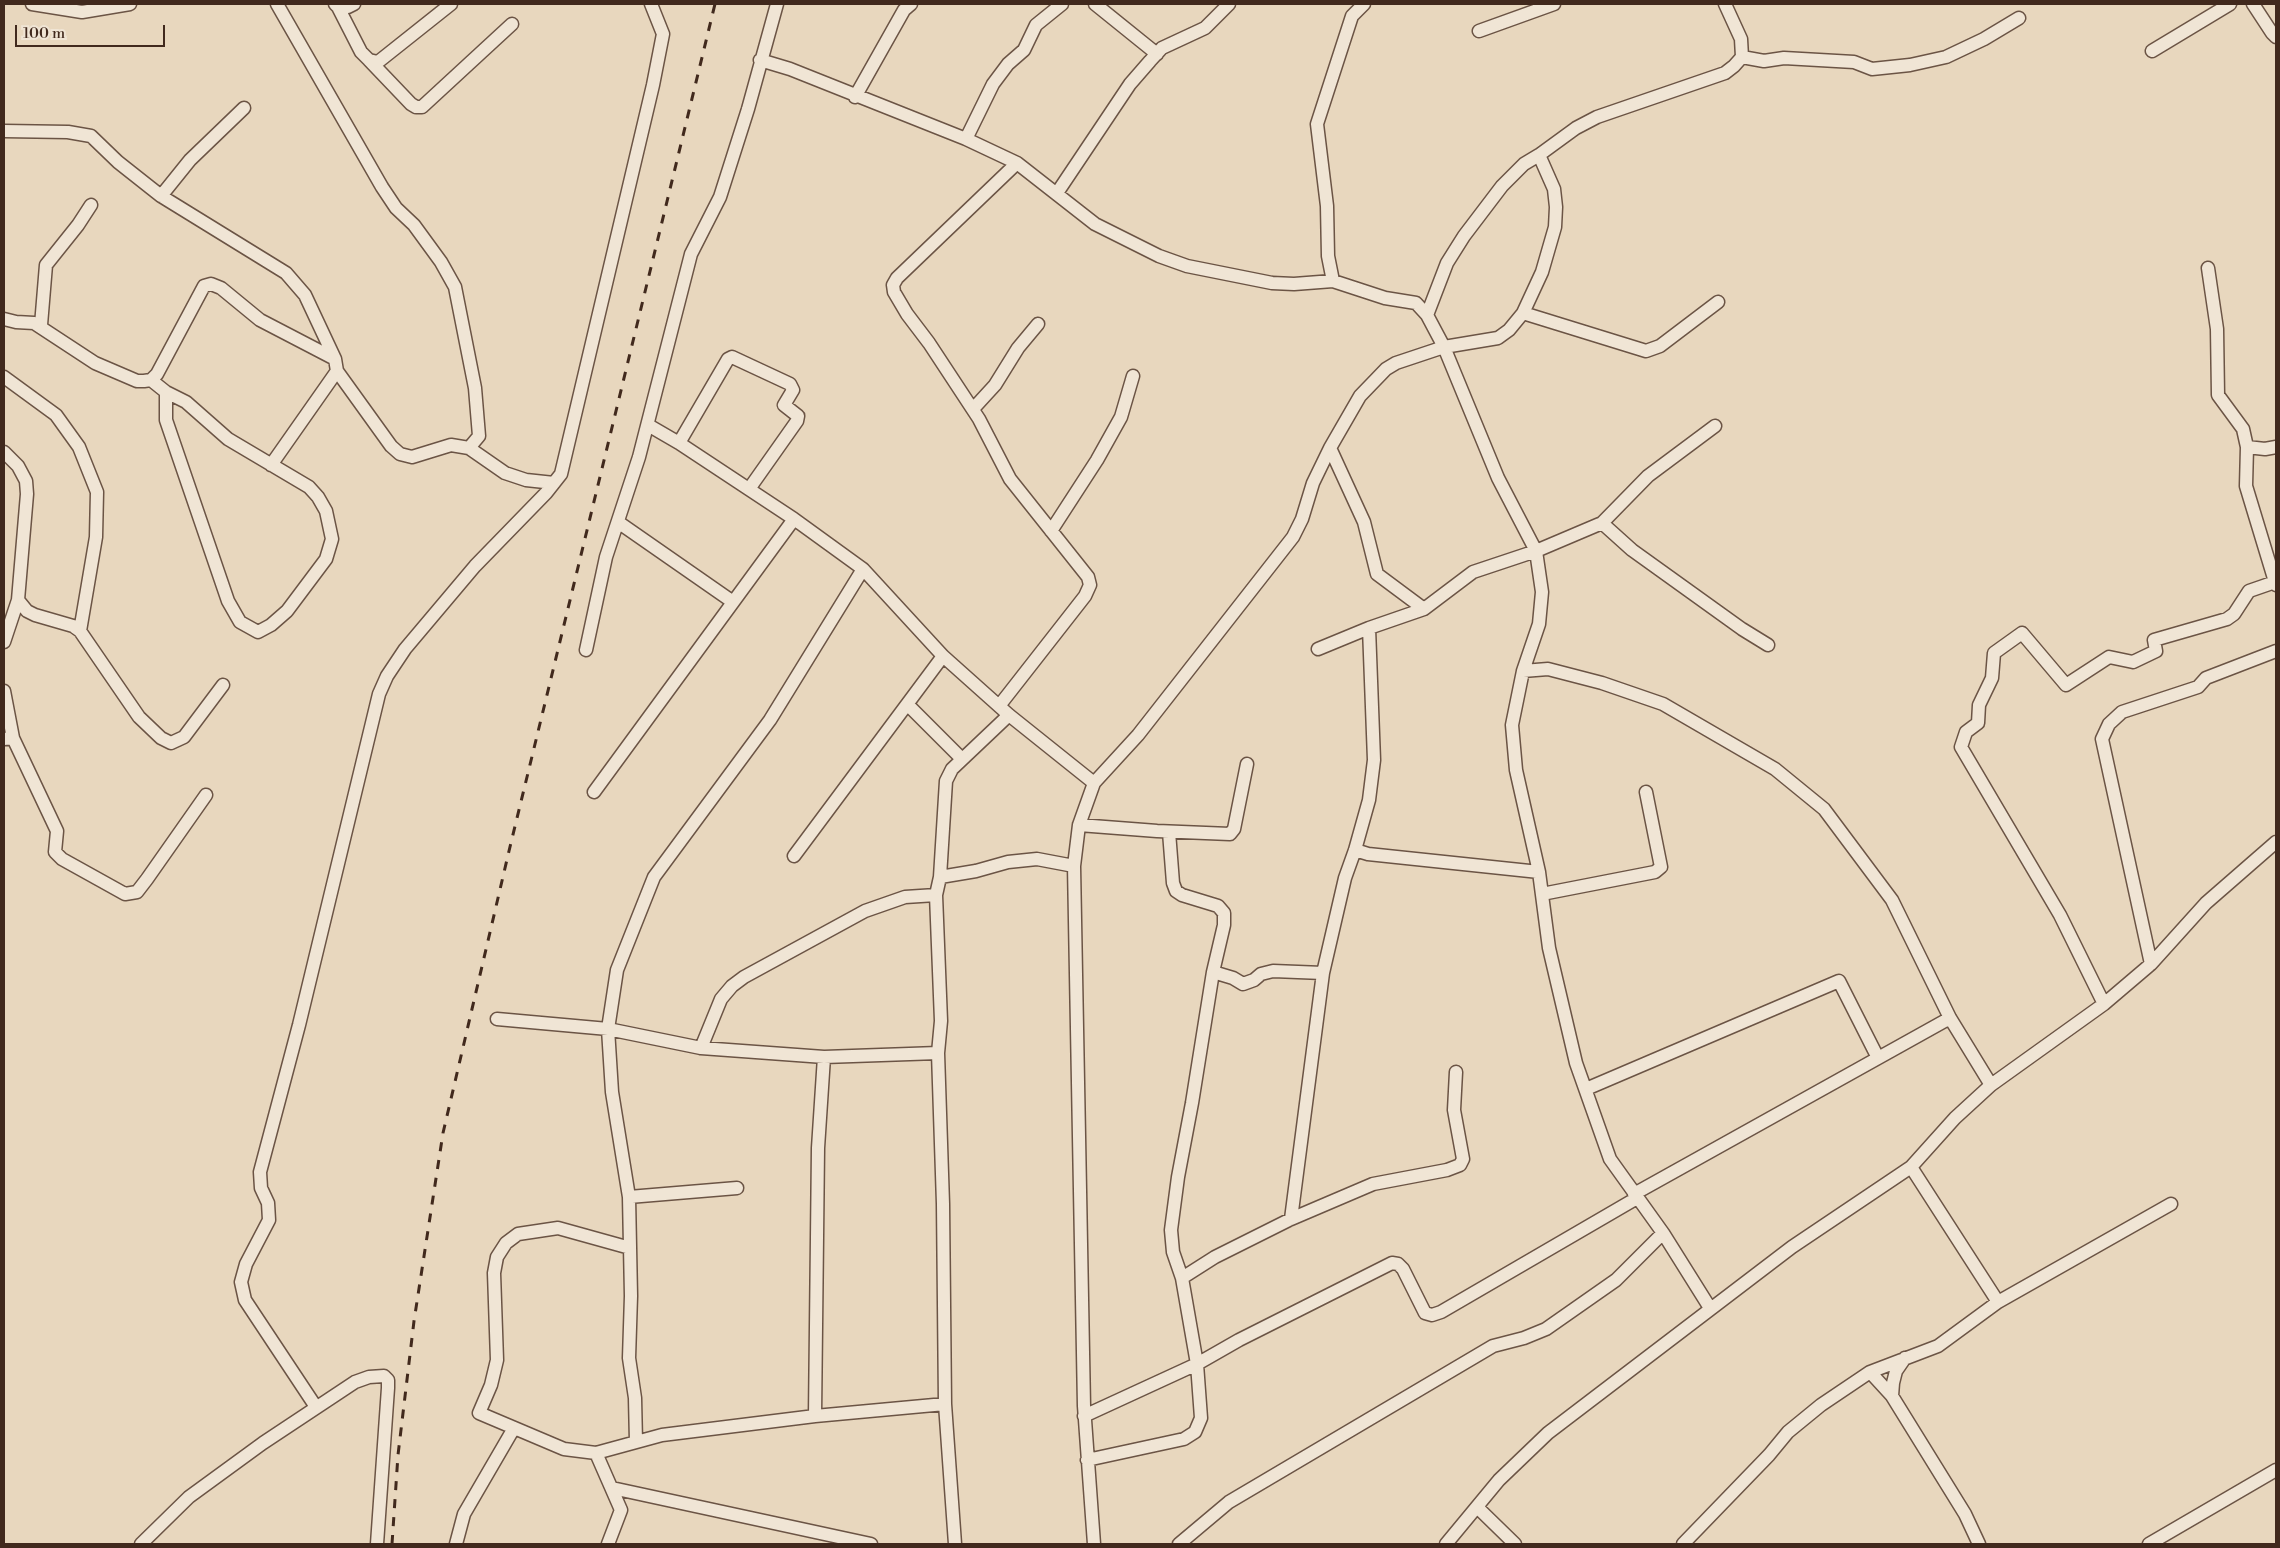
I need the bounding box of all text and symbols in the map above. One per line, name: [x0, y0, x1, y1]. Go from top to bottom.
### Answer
scale bar: [18, 15, 168, 47]
text: 100 m: [23, 24, 65, 43]

